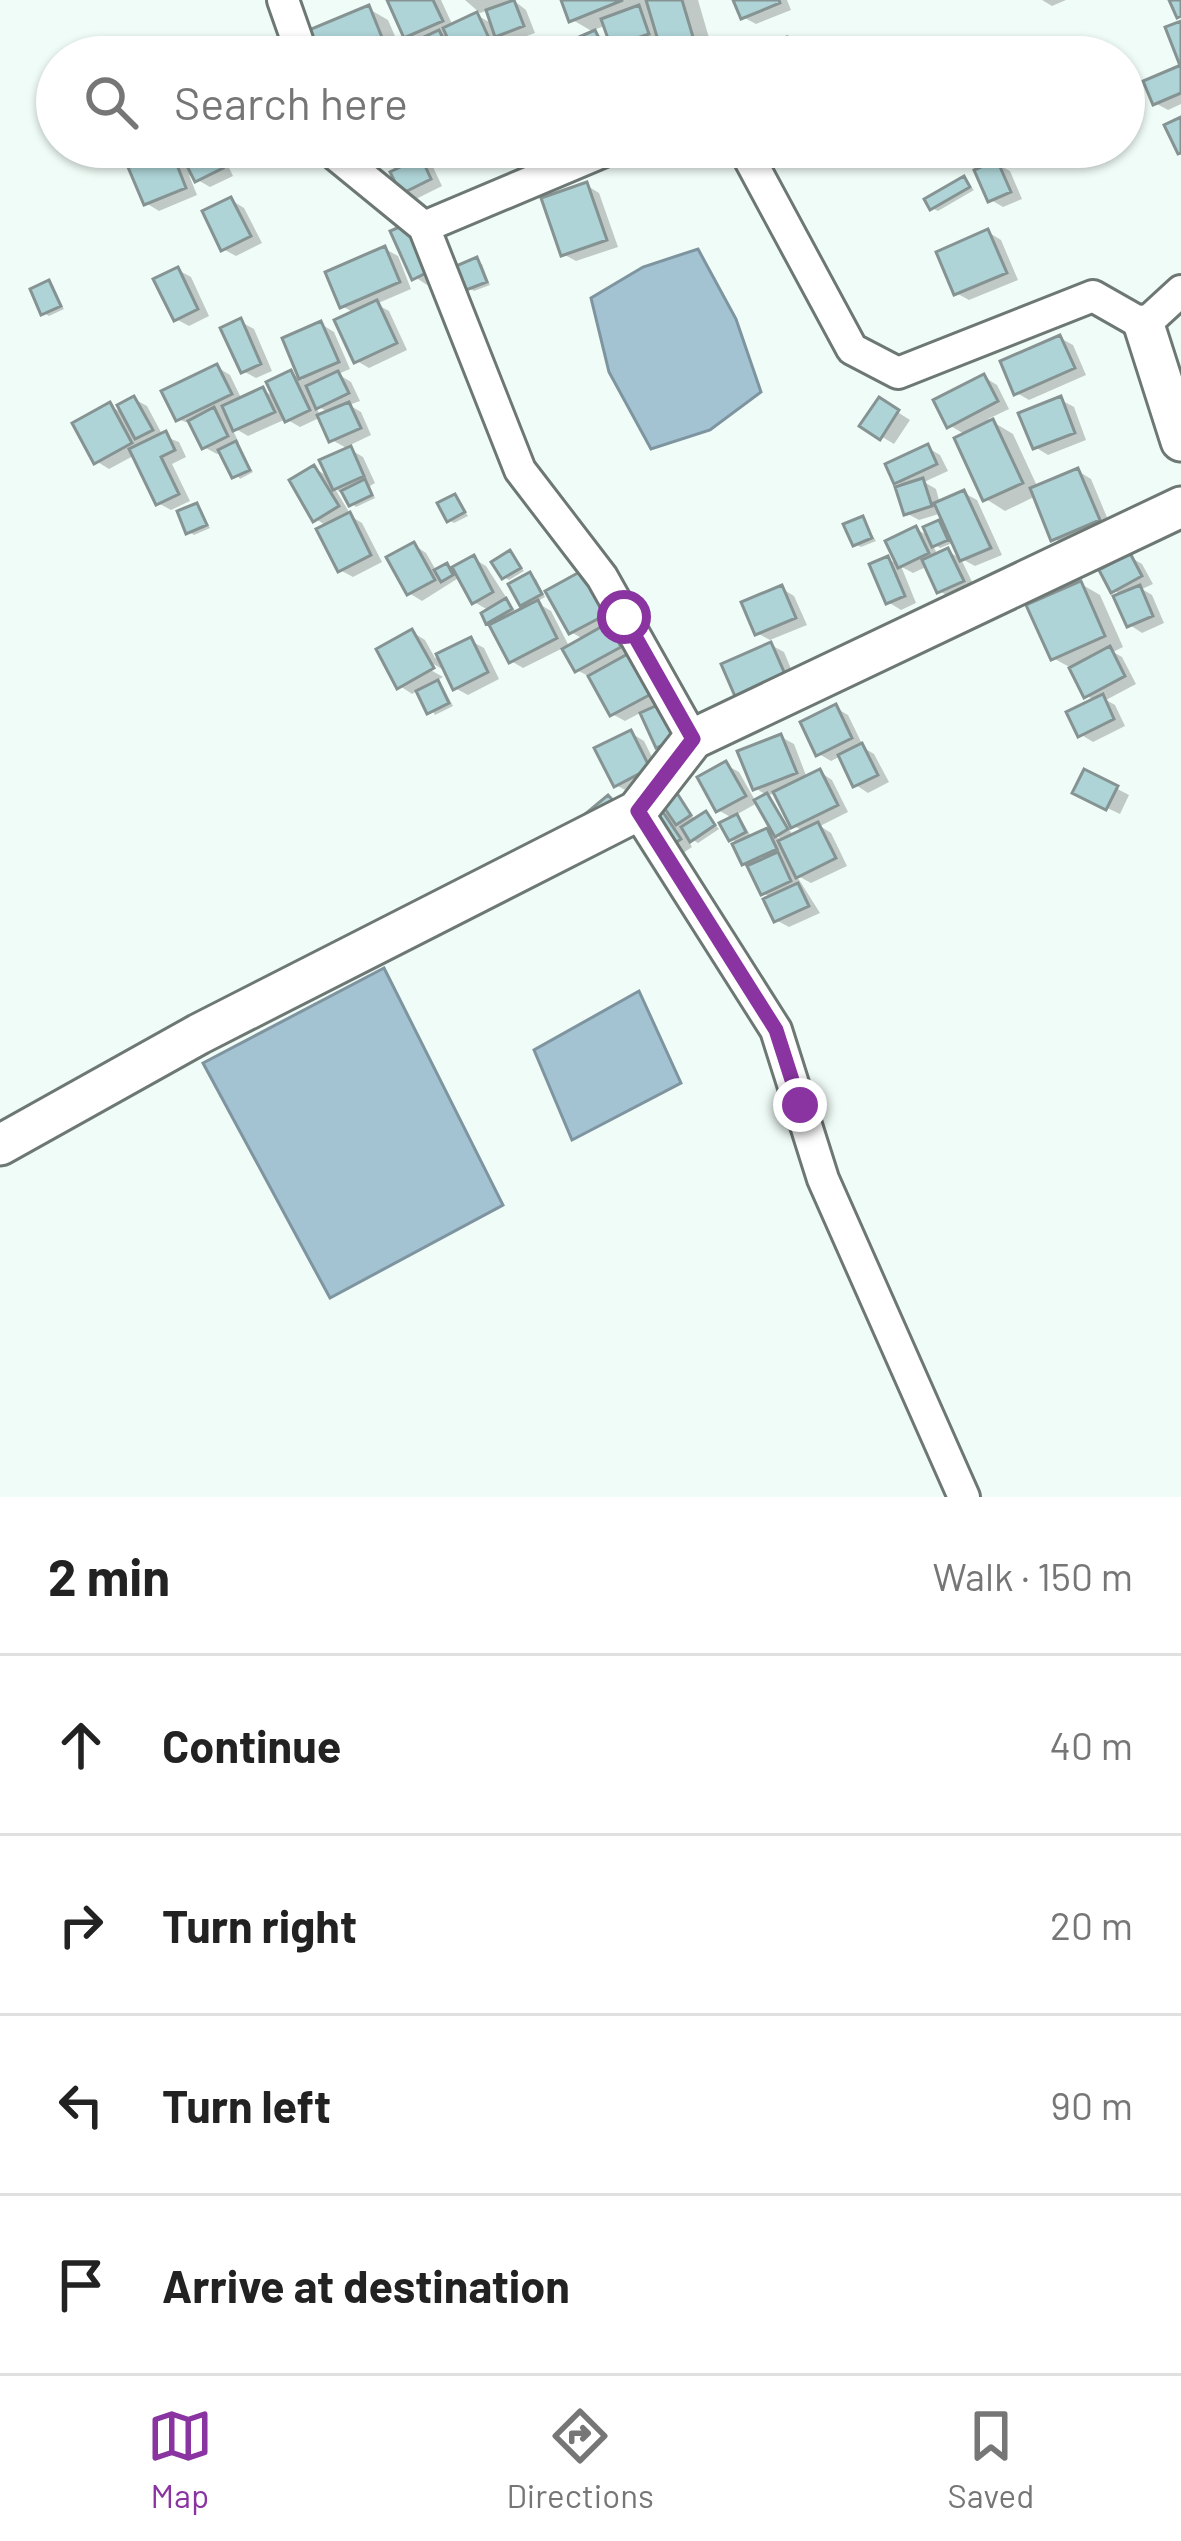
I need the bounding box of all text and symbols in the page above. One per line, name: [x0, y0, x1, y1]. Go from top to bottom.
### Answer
search box: [36, 36, 1145, 168]
icon: search: [78, 69, 144, 135]
text: Search here: [174, 75, 408, 129]
route start: [597, 590, 651, 644]
route end: [773, 1078, 827, 1132]
text: 2 min: [48, 1545, 170, 1606]
text: Walk · 150 m: [933, 1552, 1133, 1599]
icon: ahead: [48, 1712, 114, 1778]
text: Continue: [162, 1718, 341, 1772]
text: 40 m: [1049, 1721, 1133, 1768]
icon: right: [48, 1892, 114, 1958]
text: Turn right: [162, 1898, 357, 1952]
text: 20 m: [1050, 1901, 1133, 1948]
icon: left: [48, 2072, 114, 2138]
text: Turn left: [162, 2078, 331, 2132]
text: 90 m: [1051, 2081, 1133, 2128]
icon: arrive: [48, 2252, 114, 2318]
text: Arrive at destination: [162, 2258, 570, 2312]
tab: Map: [147, 2403, 213, 2515]
tab: Directions: [506, 2403, 654, 2515]
tab: Saved: [948, 2403, 1034, 2515]

